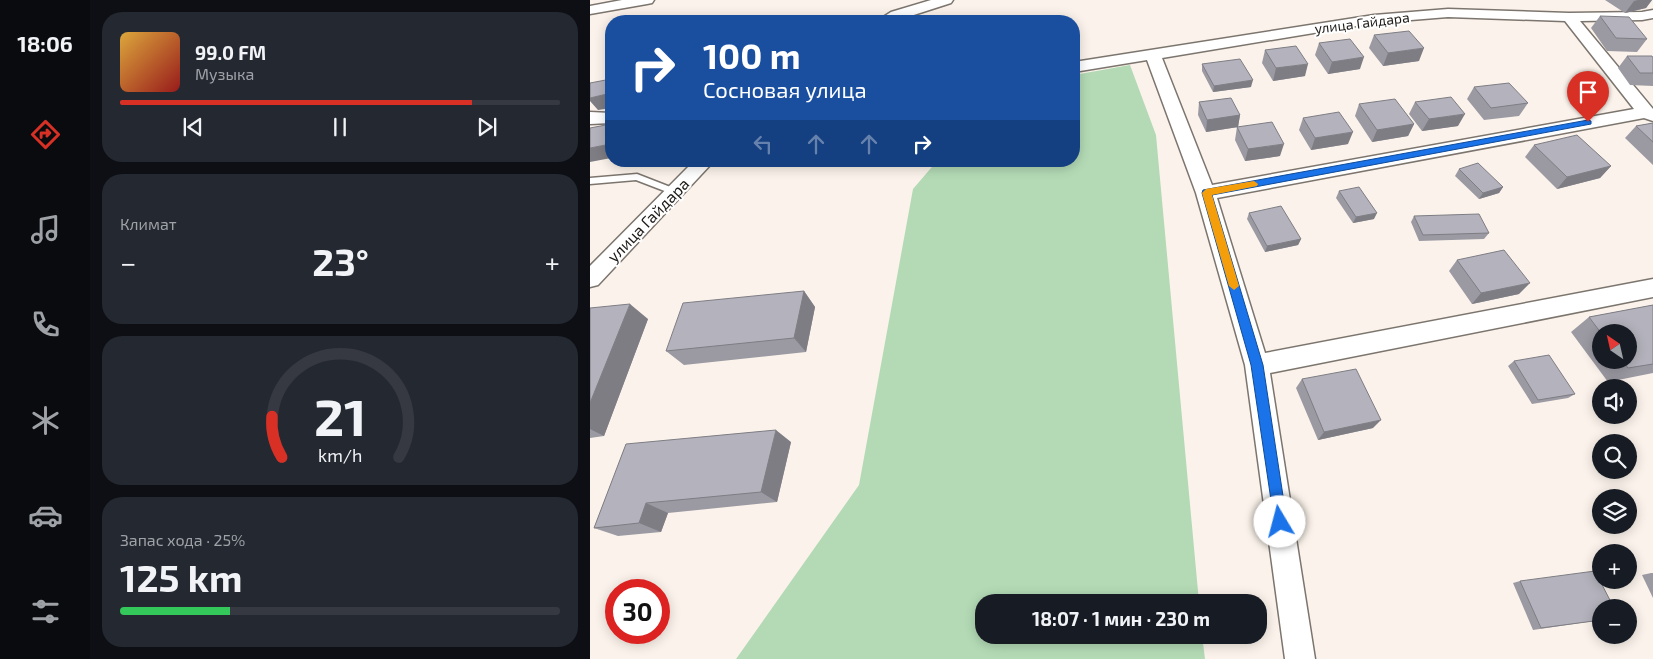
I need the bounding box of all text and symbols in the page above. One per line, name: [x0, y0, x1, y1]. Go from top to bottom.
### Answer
street label: улица Гайдара: [1313, 8, 1410, 37]
text: 18:06: [17, 30, 73, 56]
text: 100 m: [703, 34, 801, 76]
icon: right: [620, 35, 685, 100]
text: 99.0 FM: [195, 41, 266, 64]
text: Музыка: [195, 64, 254, 83]
pin: [1567, 71, 1609, 122]
text: Сосновая улица: [703, 76, 867, 102]
icon: arrive: [1574, 78, 1602, 106]
icon: previous: [179, 113, 207, 141]
icon: pause: [326, 113, 354, 141]
icon: next: [473, 113, 501, 141]
icon: directions: [28, 117, 63, 152]
icon: left: [749, 130, 777, 158]
icon: ahead: [802, 130, 830, 158]
icon: ahead: [855, 130, 883, 158]
icon: right: [908, 130, 936, 158]
street label: улица Гайдара: [603, 174, 693, 266]
icon: music: [28, 212, 63, 247]
text: Климат: [120, 214, 177, 233]
text: 23°: [312, 238, 369, 284]
text: −: [120, 245, 136, 279]
text: +: [545, 245, 560, 279]
icon: phone: [28, 307, 63, 342]
north arrow: [1592, 324, 1638, 369]
map controls: [1592, 324, 1637, 644]
button: sound: [1592, 379, 1637, 424]
text: 21: [314, 384, 366, 446]
icon: climate: [28, 403, 63, 438]
button: search: [1592, 434, 1637, 479]
text: km/h: [318, 444, 362, 466]
button: layers: [1592, 489, 1637, 534]
position arrow: [1253, 495, 1305, 547]
icon: car: [28, 498, 63, 533]
text: Запас хода · 25%: [120, 530, 245, 549]
button: +: [1592, 544, 1637, 589]
text: 125 km: [120, 554, 242, 600]
speed limit sign: 30: [605, 579, 670, 644]
icon: filters: [28, 594, 63, 629]
button: −: [1592, 599, 1637, 644]
text: 18:07 · 1 мин · 230 m: [1032, 607, 1210, 630]

